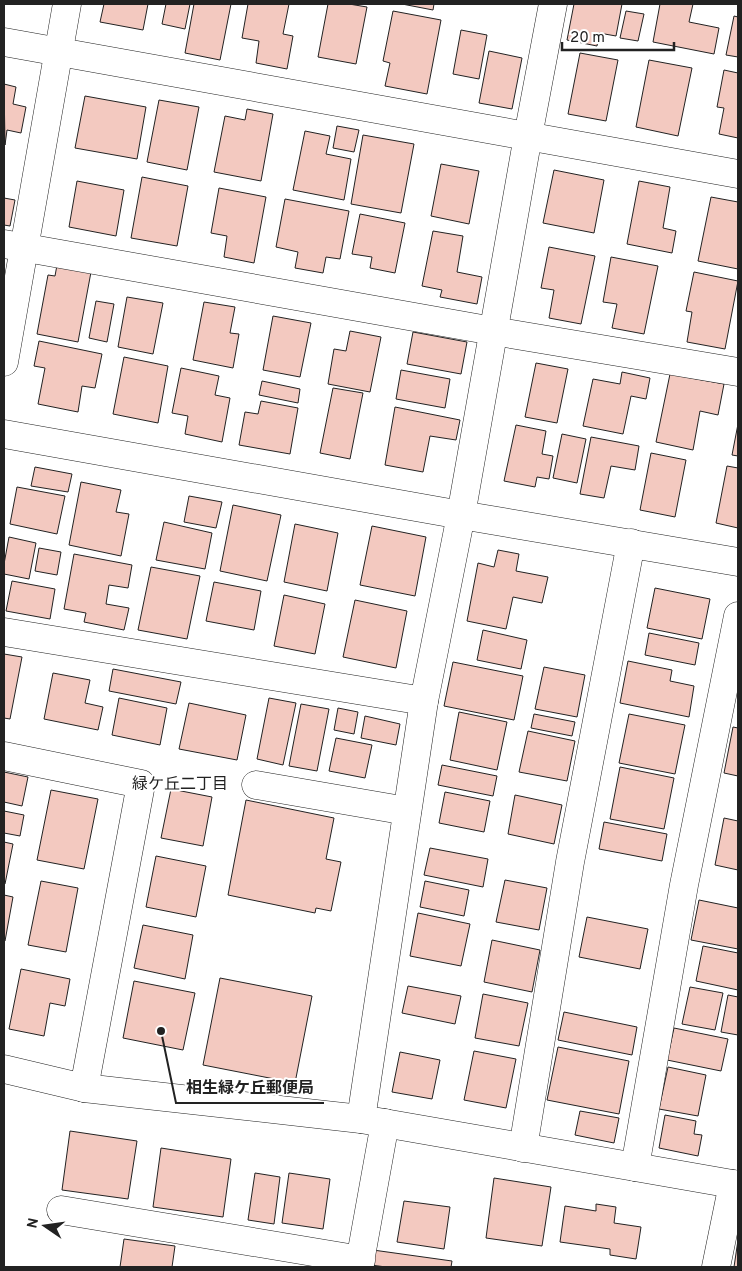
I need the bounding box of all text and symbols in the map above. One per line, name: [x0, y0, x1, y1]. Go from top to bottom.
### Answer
scale bar: [562, 20, 674, 52]
text: 20 m: [570, 29, 605, 48]
district label: 緑ケ丘二丁目: [132, 775, 228, 795]
callout: 相生緑ケ丘郵便局: [176, 1072, 324, 1103]
text: 相生緑ケ丘郵便局: [186, 1079, 314, 1099]
north arrow: [20, 1201, 70, 1251]
text: N: [24, 1217, 43, 1230]

